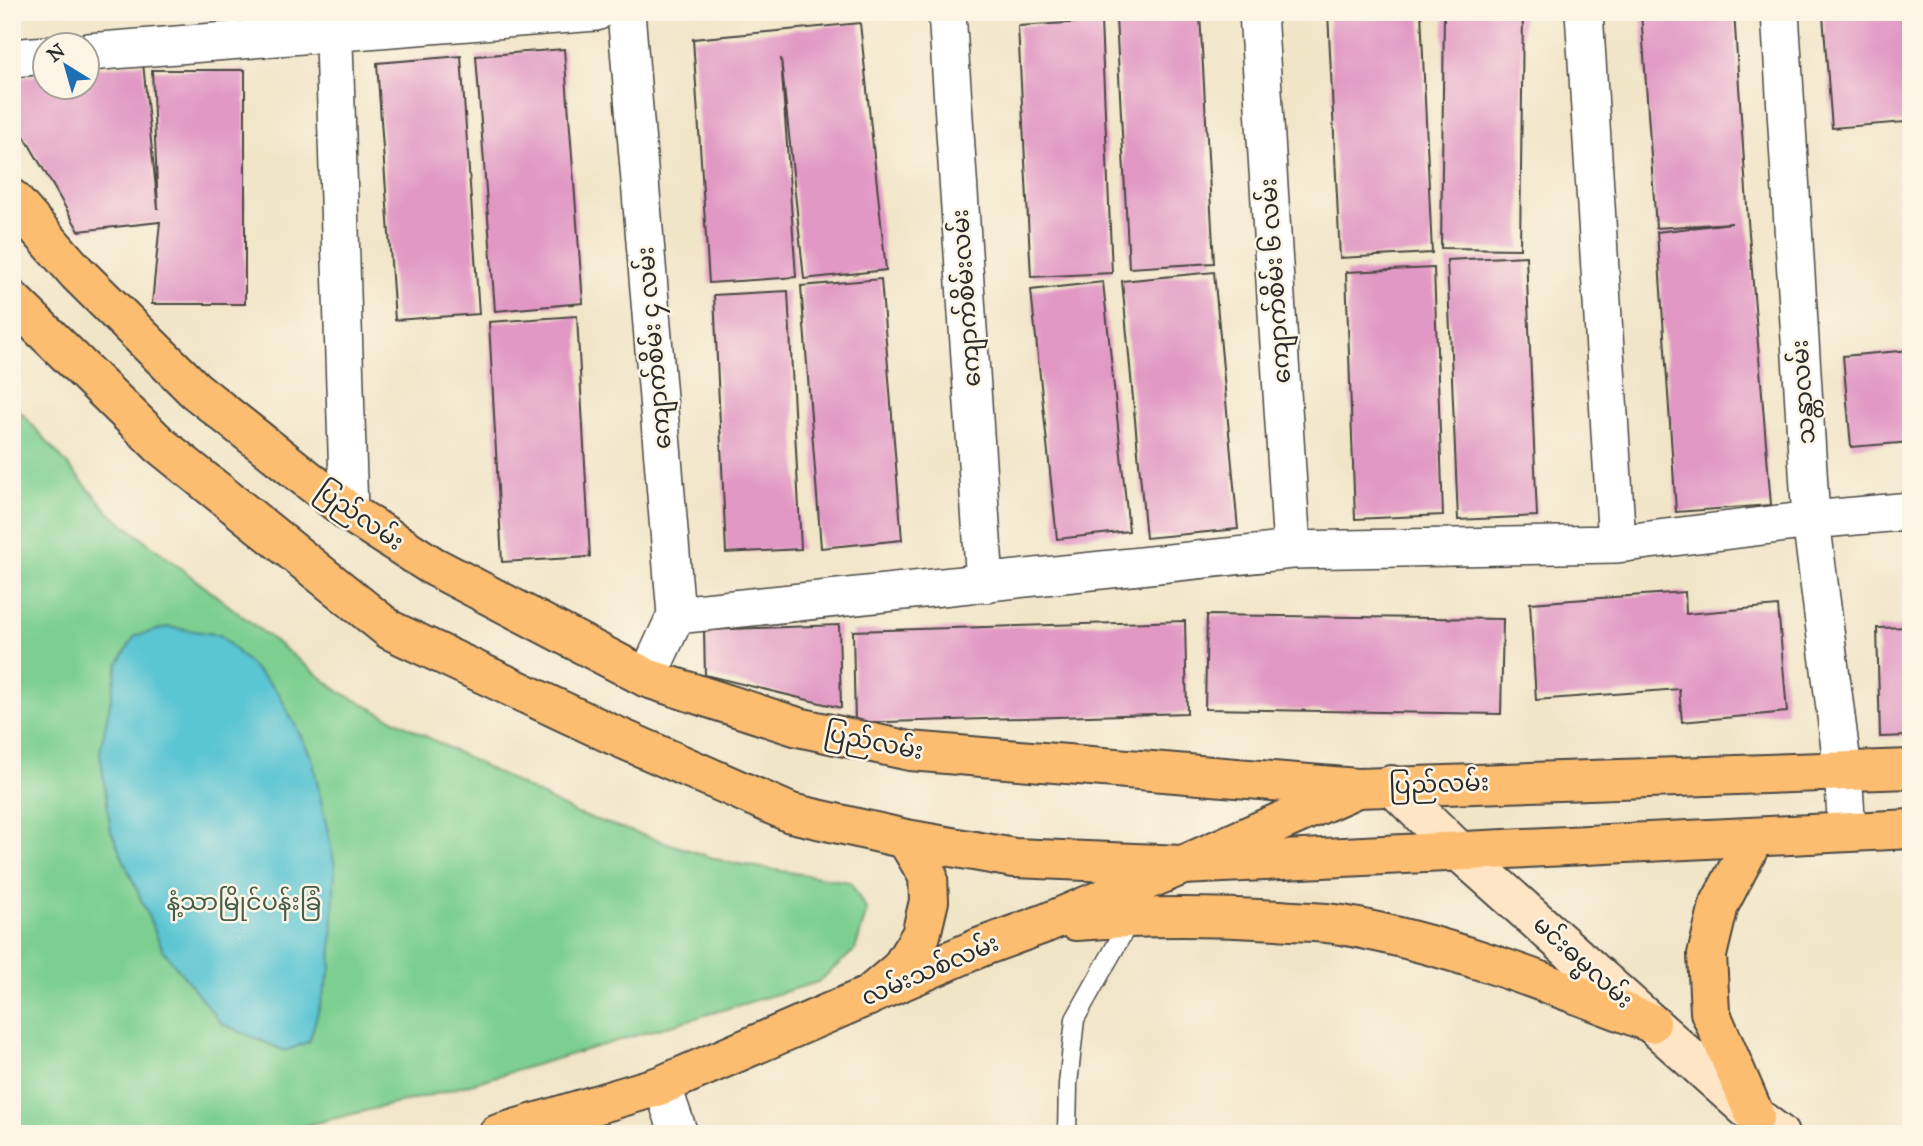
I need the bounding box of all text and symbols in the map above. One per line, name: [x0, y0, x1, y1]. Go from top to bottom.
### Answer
north arrow: [32, 32, 102, 102]
text: N: [43, 39, 69, 67]
street label: ကျောက်စိမ်း ၆ လမ်း: [1252, 177, 1301, 385]
street label: ကျောက်စိမ်းလမ်း: [944, 208, 991, 388]
street label: ကျောက်စိမ်း ၄ လမ်း: [629, 245, 682, 451]
street label: သန္တာလမ်း: [1783, 338, 1826, 445]
street label: ပြည်လမ်း: [308, 474, 410, 560]
street label: ပြည်လမ်း: [821, 717, 926, 770]
street label: ပြည်လမ်း: [1389, 766, 1490, 805]
park label: နံ့သာမြိုင်ပန်းခြံ: [166, 886, 322, 921]
street label: မင်းဓမ္မလမ်း: [1524, 909, 1640, 1018]
street label: လမ်းသစ်လမ်း: [856, 927, 1003, 1012]

